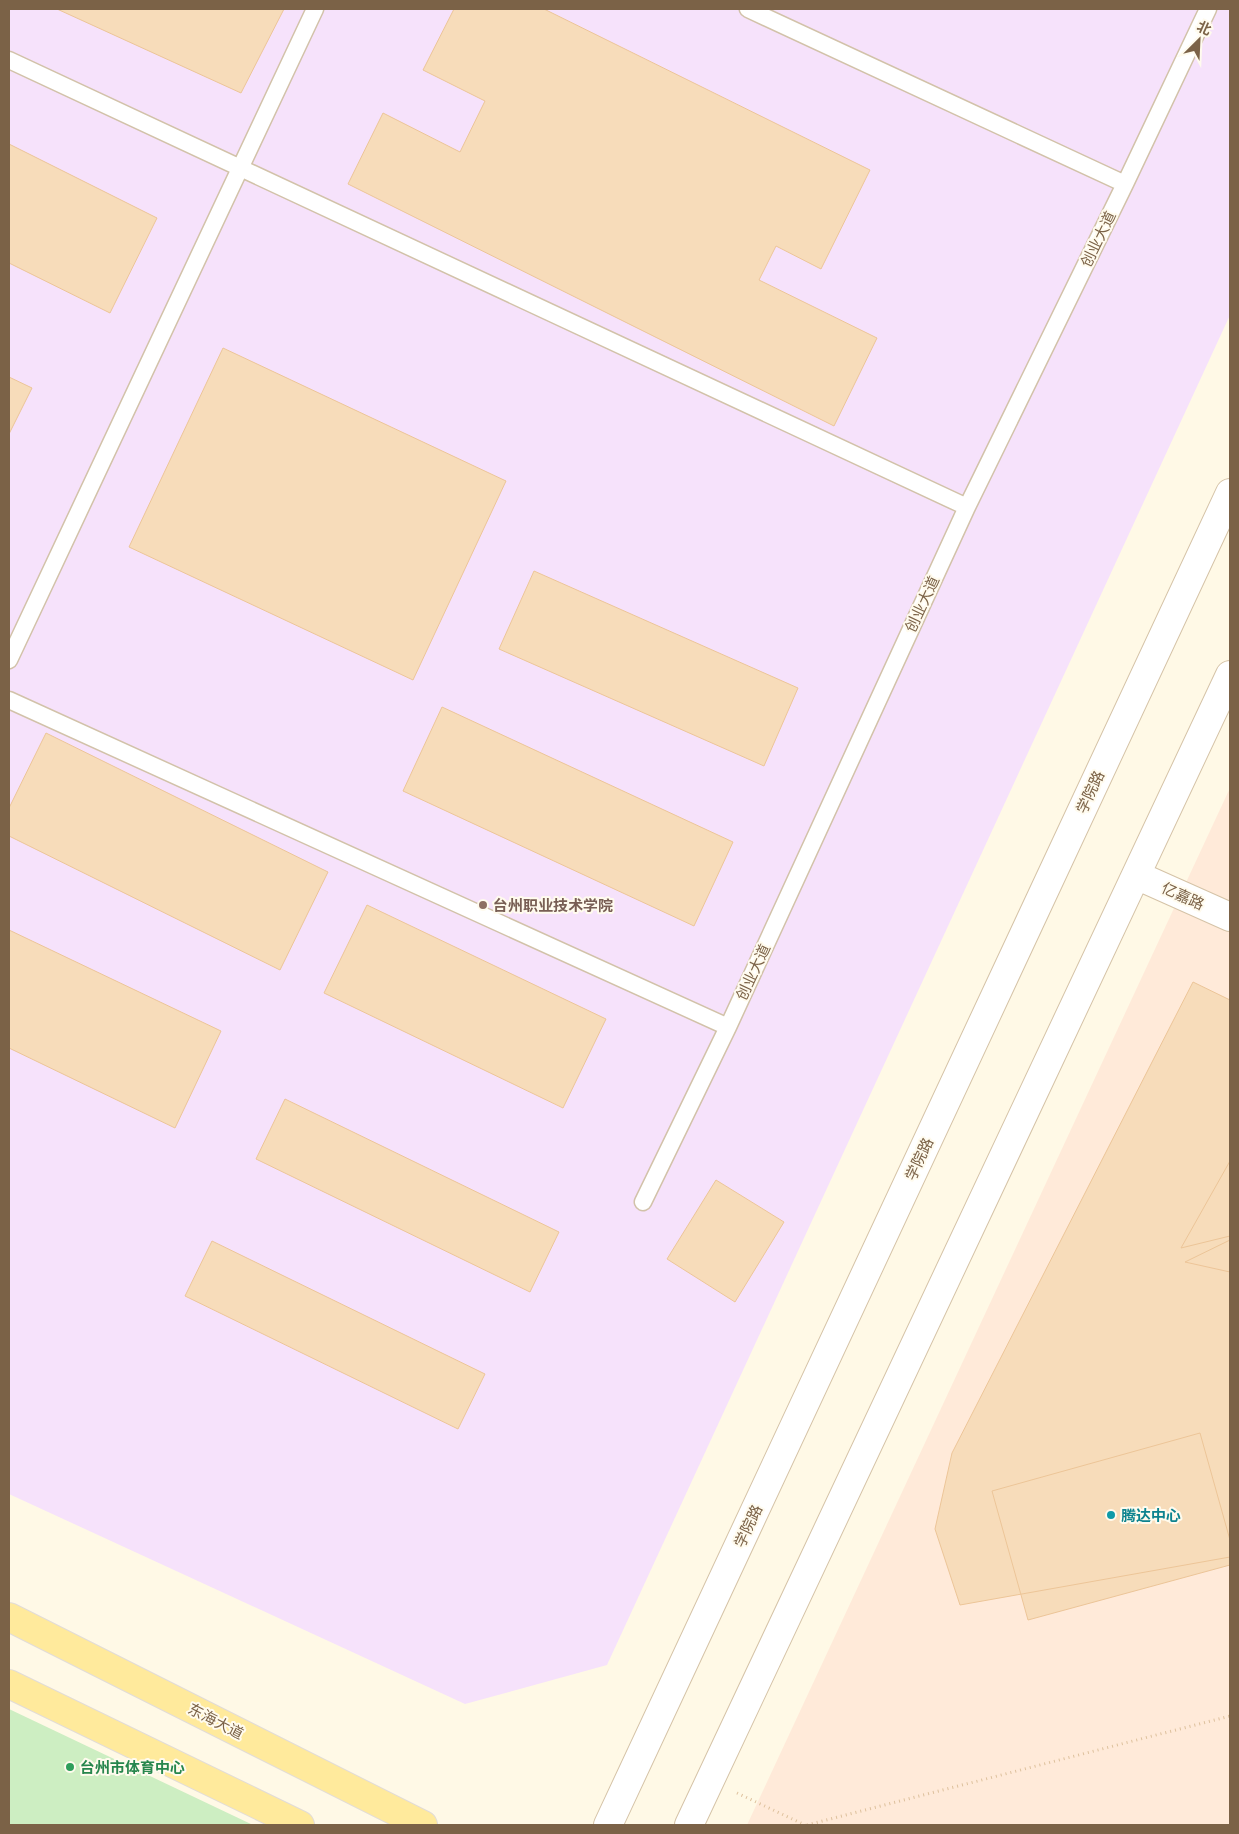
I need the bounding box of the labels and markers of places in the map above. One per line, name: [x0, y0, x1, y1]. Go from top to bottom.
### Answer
place label: 台州职业技术学院: [493, 894, 613, 917]
marker: 台州职业技术学院: [477, 899, 489, 911]
place label: 腾达中心: [1121, 1504, 1181, 1527]
marker: 腾达中心: [1105, 1509, 1117, 1521]
place label: 台州市体育中心: [80, 1756, 185, 1779]
marker: 台州市体育中心: [64, 1761, 76, 1773]

